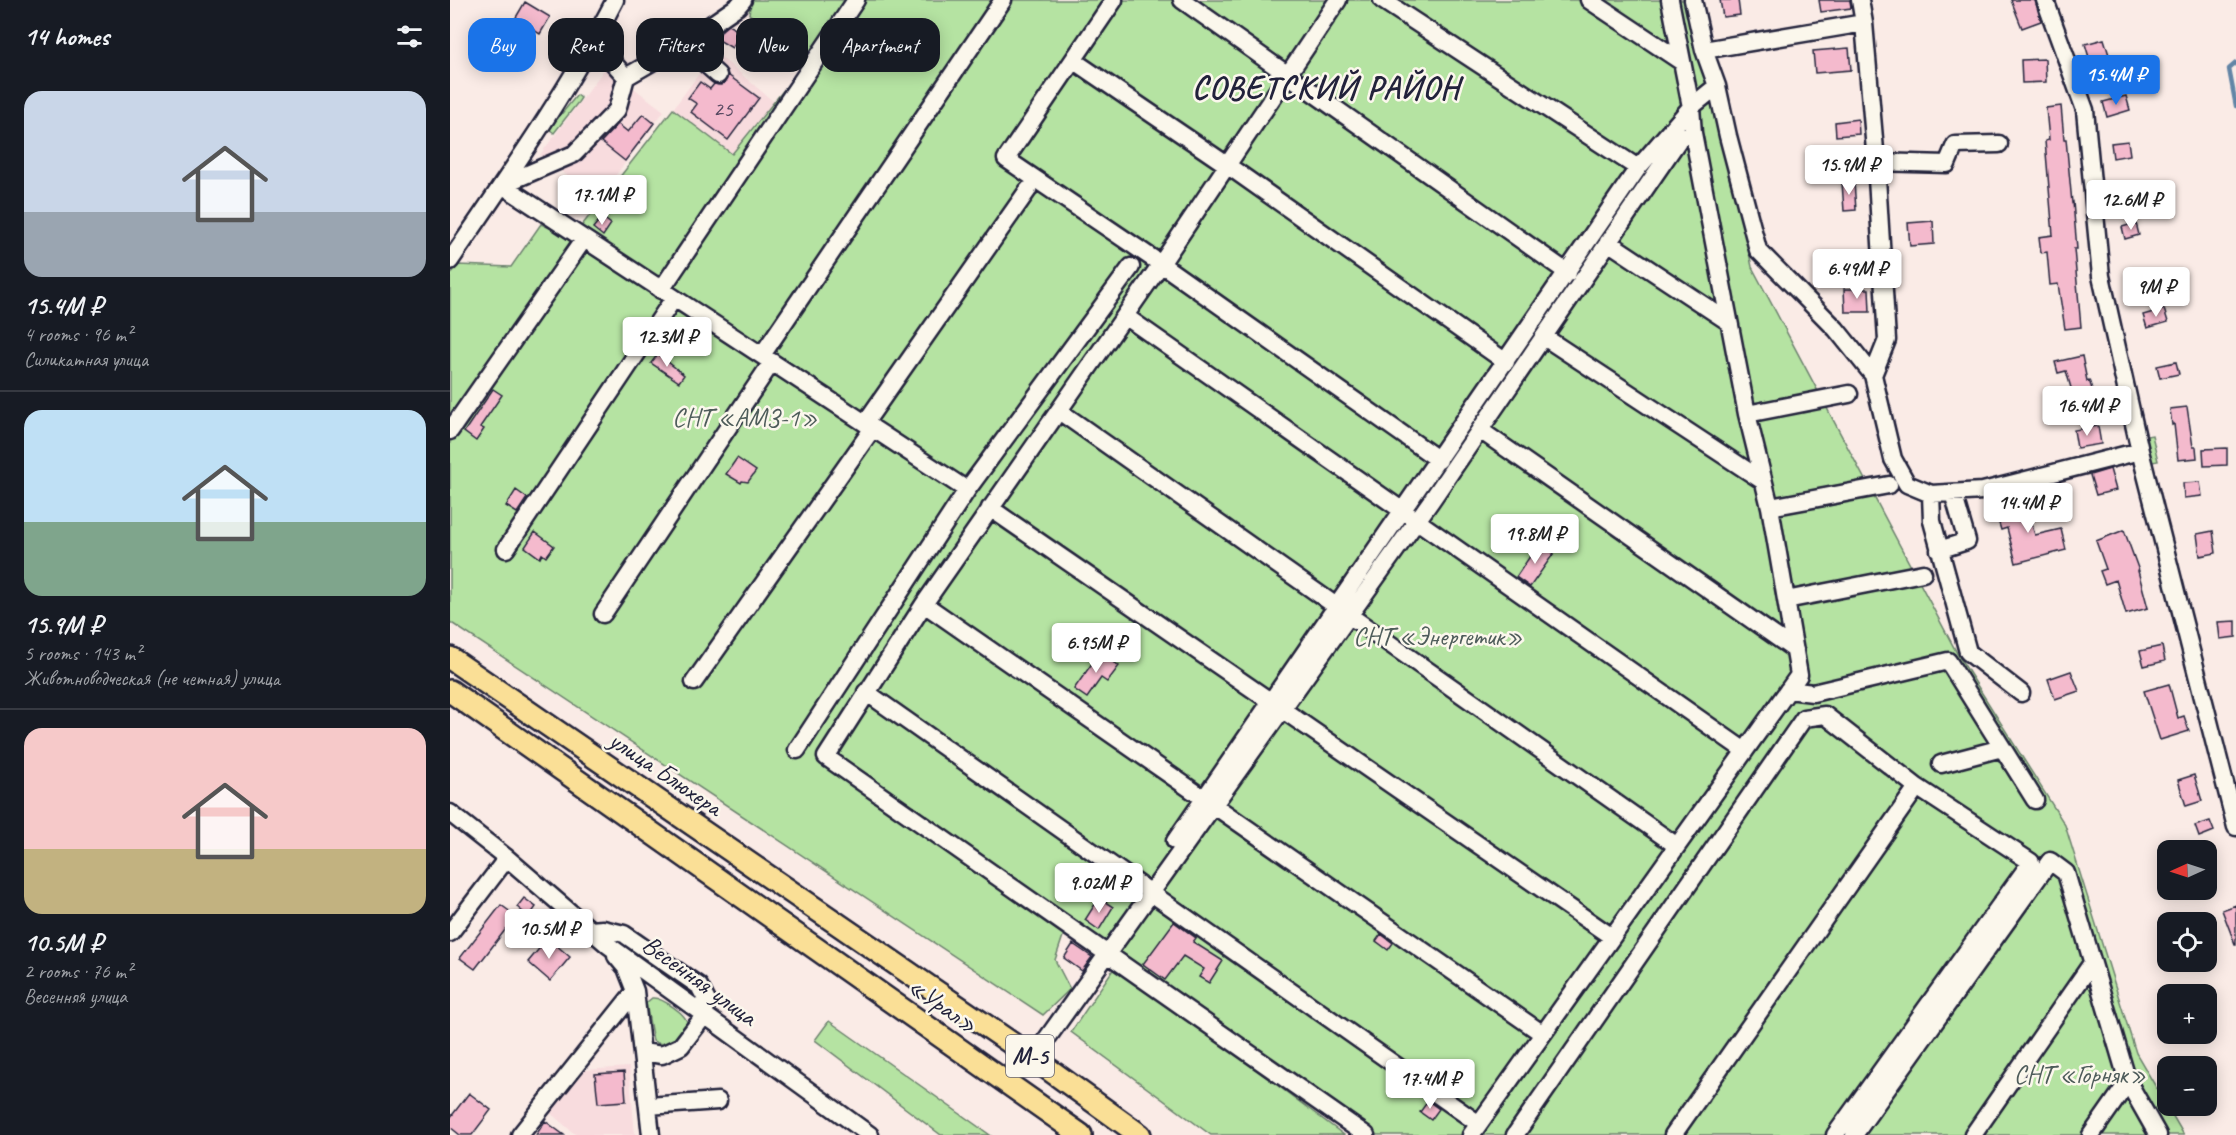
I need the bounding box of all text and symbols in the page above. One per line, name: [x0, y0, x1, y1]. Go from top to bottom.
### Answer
chip: Buy: [468, 18, 536, 72]
chip: Rent: [548, 18, 624, 72]
chip: Filters: [636, 18, 724, 72]
chip: New: [736, 18, 808, 72]
chip: Apartment: [820, 18, 940, 72]
text: 14 homes: [24, 20, 109, 53]
icon: filters: [393, 20, 426, 53]
pin: 15.4M ₽: [2061, 55, 2171, 106]
text: 15.4M ₽: [2086, 62, 2146, 87]
district label: СОВЕТСКИЙ РАЙОН: [1192, 67, 1464, 108]
house number: 25: [713, 95, 734, 123]
icon: home: [171, 130, 279, 238]
pin: 15.9M ₽: [1794, 145, 1904, 196]
text: 15.9M ₽: [1819, 152, 1879, 177]
pin: 17.1M ₽: [547, 175, 657, 226]
pin: 12.6M ₽: [2076, 180, 2186, 231]
text: 17.1M ₽: [572, 182, 632, 207]
text: 12.6M ₽: [2100, 187, 2162, 212]
pin: 6.49M ₽: [1802, 249, 1912, 300]
text: 6.49M ₽: [1827, 256, 1887, 281]
pin: 9M ₽: [2120, 267, 2192, 318]
text: 9M ₽: [2137, 274, 2175, 299]
text: 15.4M ₽: [24, 289, 103, 322]
pin: 12.3M ₽: [612, 317, 722, 368]
text: 4 rooms · 96 m²: [24, 322, 132, 347]
text: 12.3M ₽: [637, 324, 697, 349]
text: Силикатная улица: [24, 347, 148, 372]
pin: 16.4M ₽: [2032, 386, 2142, 437]
text: 16.4M ₽: [2056, 393, 2118, 418]
park label: СНТ «АМЗ-1»: [672, 401, 818, 434]
icon: home: [171, 449, 279, 557]
pin: 14.4M ₽: [1973, 483, 2083, 534]
text: 14.4M ₽: [1998, 490, 2058, 515]
pin: 19.8M ₽: [1480, 514, 1590, 565]
text: 19.8M ₽: [1505, 521, 1565, 546]
text: 15.9M ₽: [24, 608, 102, 641]
park label: СНТ «Энергетик»: [1353, 620, 1523, 653]
pin: 6.95M ₽: [1041, 623, 1151, 674]
text: 6.95M ₽: [1066, 630, 1126, 655]
text: 5 rooms · 143 m²: [24, 641, 141, 666]
text: Животноводческая (не четная) улица: [24, 666, 280, 691]
street label: улица Блюхера: [601, 722, 731, 825]
icon: home: [171, 767, 279, 875]
north arrow: [2157, 840, 2217, 900]
map controls: [2157, 840, 2217, 1116]
pin: 9.02M ₽: [1044, 863, 1154, 914]
text: 9.02M ₽: [1069, 870, 1129, 895]
pin: 10.5M ₽: [494, 909, 604, 960]
button: locate: [2157, 912, 2217, 972]
text: 10.5M ₽: [519, 916, 579, 941]
text: 10.5M ₽: [24, 926, 103, 959]
street label: Весенняя улица: [636, 928, 765, 1034]
text: 2 rooms · 76 m²: [24, 959, 132, 984]
street label: «Урал»: [902, 970, 984, 1041]
text: Весенняя улица: [24, 984, 127, 1009]
button: +: [2157, 984, 2217, 1044]
road number: М-5: [1006, 1035, 1054, 1077]
button: −: [2157, 1056, 2217, 1116]
park label: СНТ «Горняк»: [2014, 1058, 2146, 1091]
pin: 17.4M ₽: [1375, 1059, 1485, 1110]
text: 17.4M ₽: [1400, 1066, 1460, 1091]

